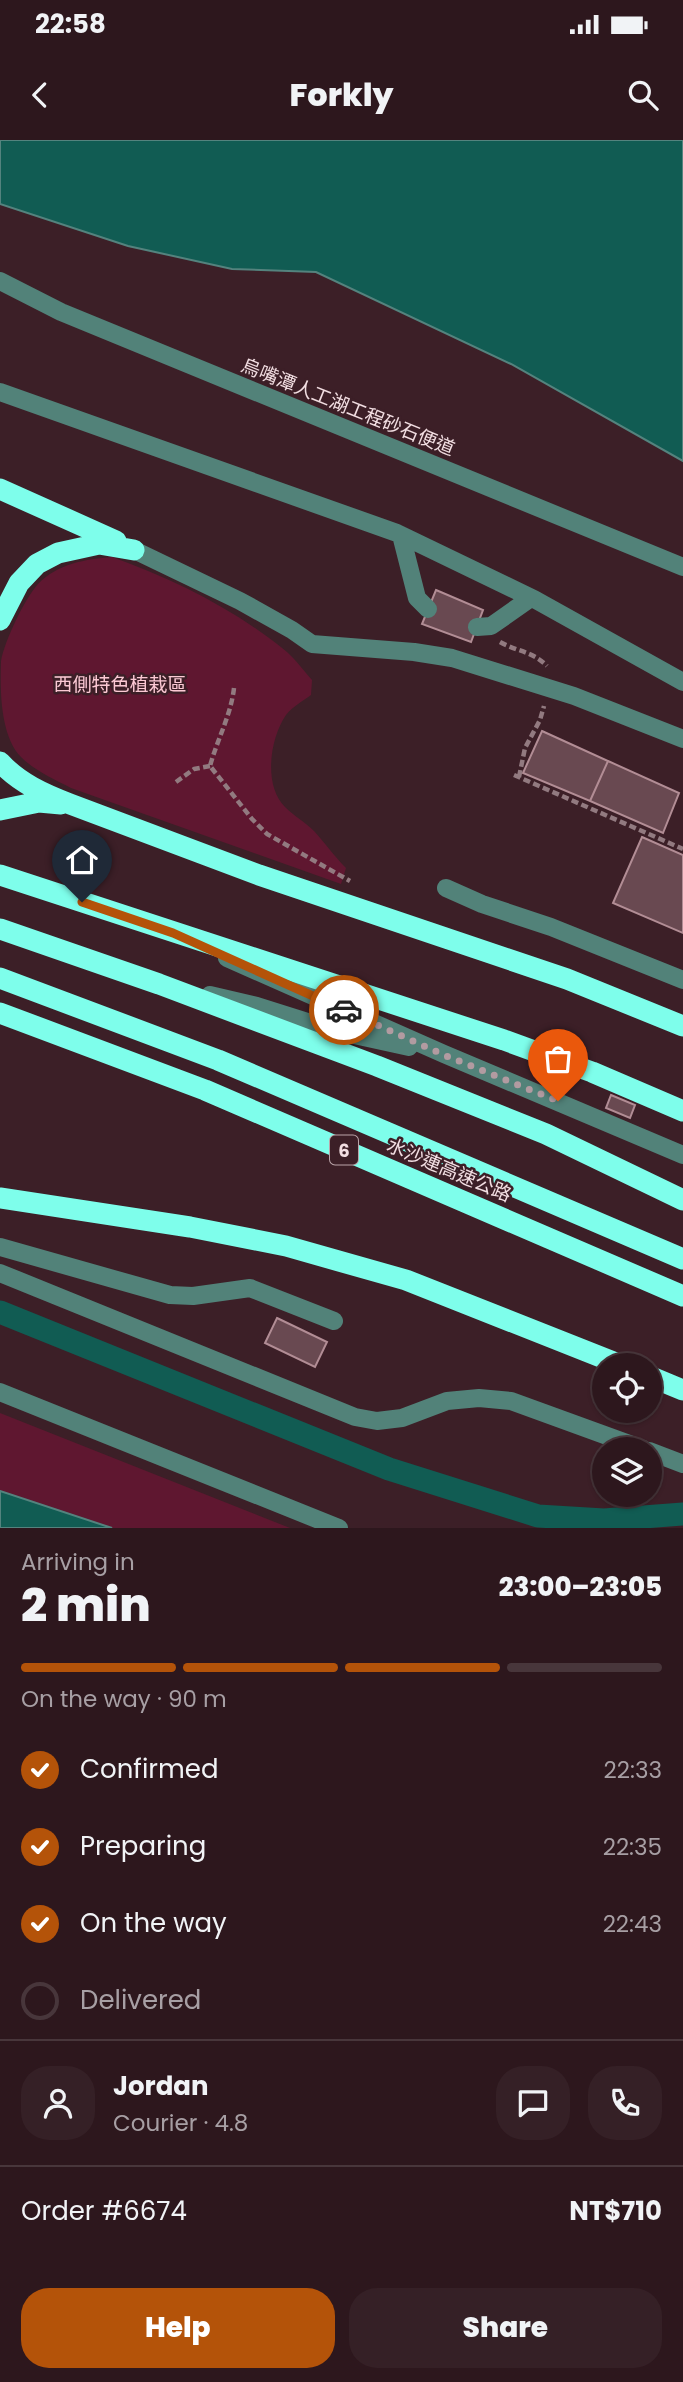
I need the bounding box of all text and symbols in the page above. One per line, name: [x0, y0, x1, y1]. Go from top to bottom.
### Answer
text: 22:58: [35, 6, 106, 42]
text: Forkly: [289, 72, 394, 117]
icon: back: [21, 76, 59, 114]
icon: search: [624, 76, 662, 114]
street label: 烏嘴潭人工湖工程砂石便道: [237, 352, 459, 462]
park label: 西側特色植栽區: [53, 671, 187, 698]
pin: [52, 830, 112, 902]
icon: home: [63, 841, 101, 879]
courier: [309, 975, 379, 1045]
icon: car: [325, 991, 363, 1029]
pin: [528, 1029, 588, 1101]
icon: bag: [539, 1040, 577, 1078]
street label: 水沙連高速公路: [383, 1132, 515, 1208]
road number: 6: [330, 1135, 358, 1164]
map controls: [592, 1353, 662, 1507]
button: locate: [592, 1353, 662, 1423]
button: layers: [592, 1437, 662, 1507]
text: Arriving in: [21, 1546, 135, 1578]
text: 23:00–23:05: [499, 1569, 662, 1605]
text: 2 min: [21, 1573, 151, 1637]
text: On the way · 90 m: [21, 1683, 227, 1715]
icon: check: [21, 1751, 59, 1789]
text: Confirmed: [80, 1751, 218, 1787]
text: 22:33: [604, 1754, 662, 1786]
icon: check: [21, 1828, 59, 1866]
text: Preparing: [80, 1828, 206, 1864]
text: 22:35: [603, 1831, 662, 1863]
icon: check: [21, 1905, 59, 1943]
text: On the way: [80, 1905, 227, 1941]
text: 22:43: [603, 1908, 662, 1940]
text: Delivered: [80, 1982, 201, 2018]
button: person: [21, 2066, 95, 2140]
button: chat: [496, 2066, 570, 2140]
button: phone: [588, 2066, 662, 2140]
text: Jordan: [113, 2068, 209, 2104]
text: Courier · 4.8: [113, 2107, 248, 2139]
text: Order #6674: [21, 2193, 187, 2229]
text: NT$710: [569, 2193, 662, 2229]
button: Help: [21, 2288, 335, 2368]
button: Share: [349, 2288, 662, 2368]

